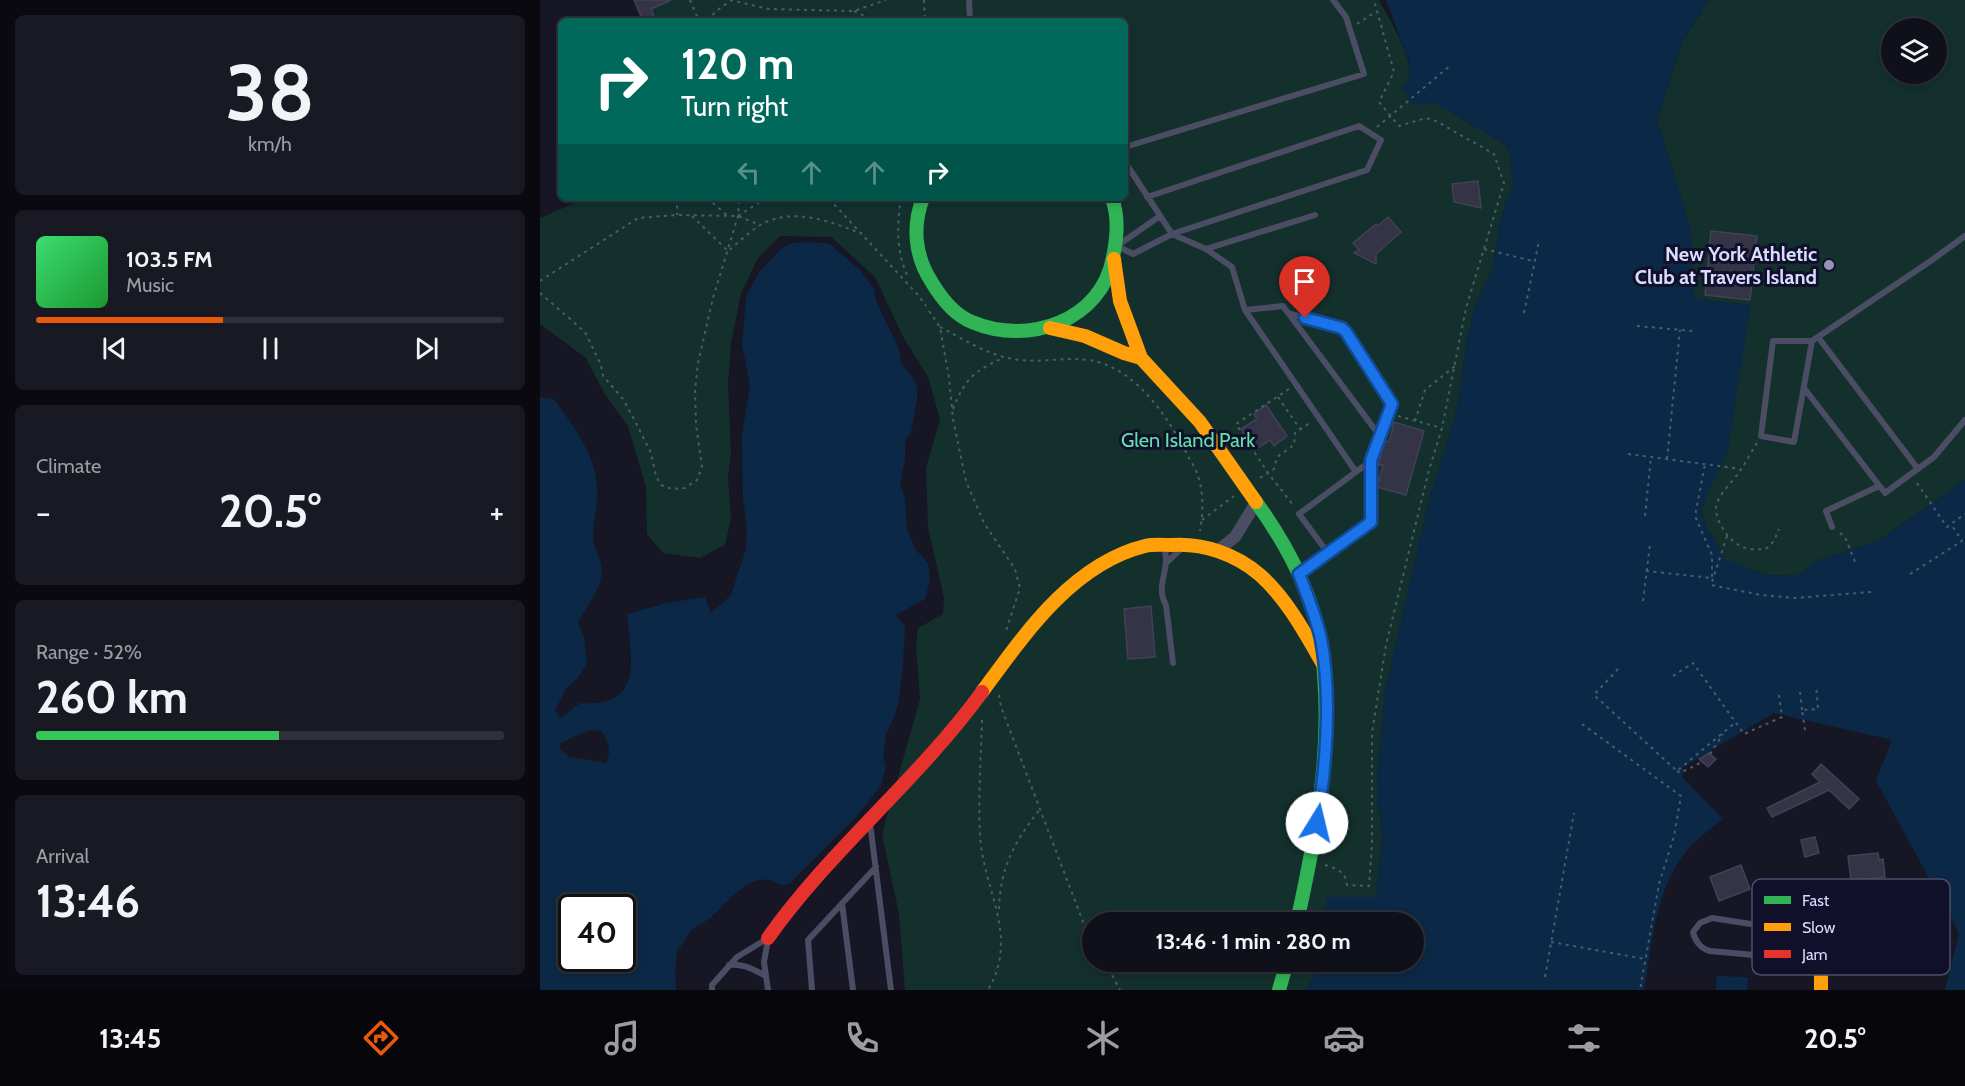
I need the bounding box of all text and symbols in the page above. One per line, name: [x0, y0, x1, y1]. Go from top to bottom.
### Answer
map controls: [1881, 18, 1947, 84]
button: layers: [1881, 18, 1947, 84]
text: 120 m: [681, 38, 794, 90]
icon: right: [582, 42, 660, 120]
text: 38: [225, 45, 315, 140]
text: Turn right: [681, 90, 788, 123]
text: km/h: [248, 132, 292, 156]
icon: left: [732, 156, 765, 189]
icon: ahead: [795, 156, 828, 189]
icon: ahead: [858, 156, 891, 189]
icon: right: [921, 156, 954, 189]
place label: New York Athletic Club at Travers Island: [1635, 242, 1817, 289]
text: 103.5 FM: [126, 246, 213, 273]
pin: [1279, 256, 1330, 318]
marker: New York Athletic Club at Travers Island: [1822, 258, 1836, 272]
icon: arrive: [1288, 265, 1321, 298]
text: Music: [126, 273, 174, 297]
icon: previous: [98, 332, 131, 365]
icon: pause: [254, 332, 287, 365]
icon: next: [410, 332, 443, 365]
park label: Glen Island Park: [1121, 428, 1255, 452]
text: Climate: [36, 454, 101, 478]
text: 20.5°: [219, 484, 321, 538]
text: −: [36, 492, 51, 532]
text: +: [489, 492, 504, 532]
text: Range · 52%: [36, 640, 142, 664]
text: 260 km: [36, 670, 188, 724]
position arrow: [1285, 791, 1349, 855]
text: Arrival: [36, 844, 89, 868]
text: 13:46: [36, 874, 140, 928]
legend: [1752, 879, 1950, 975]
text: Fast: [1802, 891, 1830, 910]
speed limit sign: 40: [558, 894, 636, 972]
text: Slow: [1802, 918, 1836, 937]
text: 13:46 · 1 min · 280 m: [1155, 928, 1351, 955]
text: Jam: [1801, 945, 1828, 964]
icon: directions: [360, 1017, 402, 1059]
icon: music: [601, 1017, 643, 1059]
icon: phone: [841, 1017, 883, 1059]
icon: climate: [1082, 1017, 1124, 1059]
icon: car: [1323, 1017, 1365, 1059]
icon: filters: [1563, 1017, 1605, 1059]
text: 13:45: [99, 1022, 161, 1055]
text: 20.5°: [1804, 1022, 1866, 1055]

